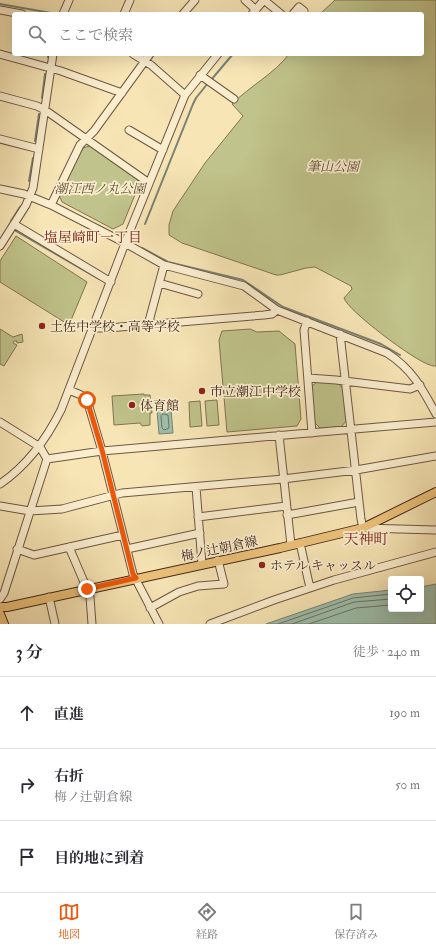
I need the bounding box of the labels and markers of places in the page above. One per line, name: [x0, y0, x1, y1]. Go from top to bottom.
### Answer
place label: 土佐中学校・高等学校: [50, 319, 180, 335]
marker: 土佐中学校・高等学校: [37, 321, 47, 331]
place label: 市立潮江中学校: [210, 384, 301, 400]
marker: 市立潮江中学校: [197, 386, 207, 396]
place label: 体育館: [140, 398, 179, 414]
marker: 体育館: [127, 400, 137, 410]
place label: ホテル キャッスル: [270, 558, 376, 574]
marker: ホテル キャッスル: [257, 560, 267, 570]

